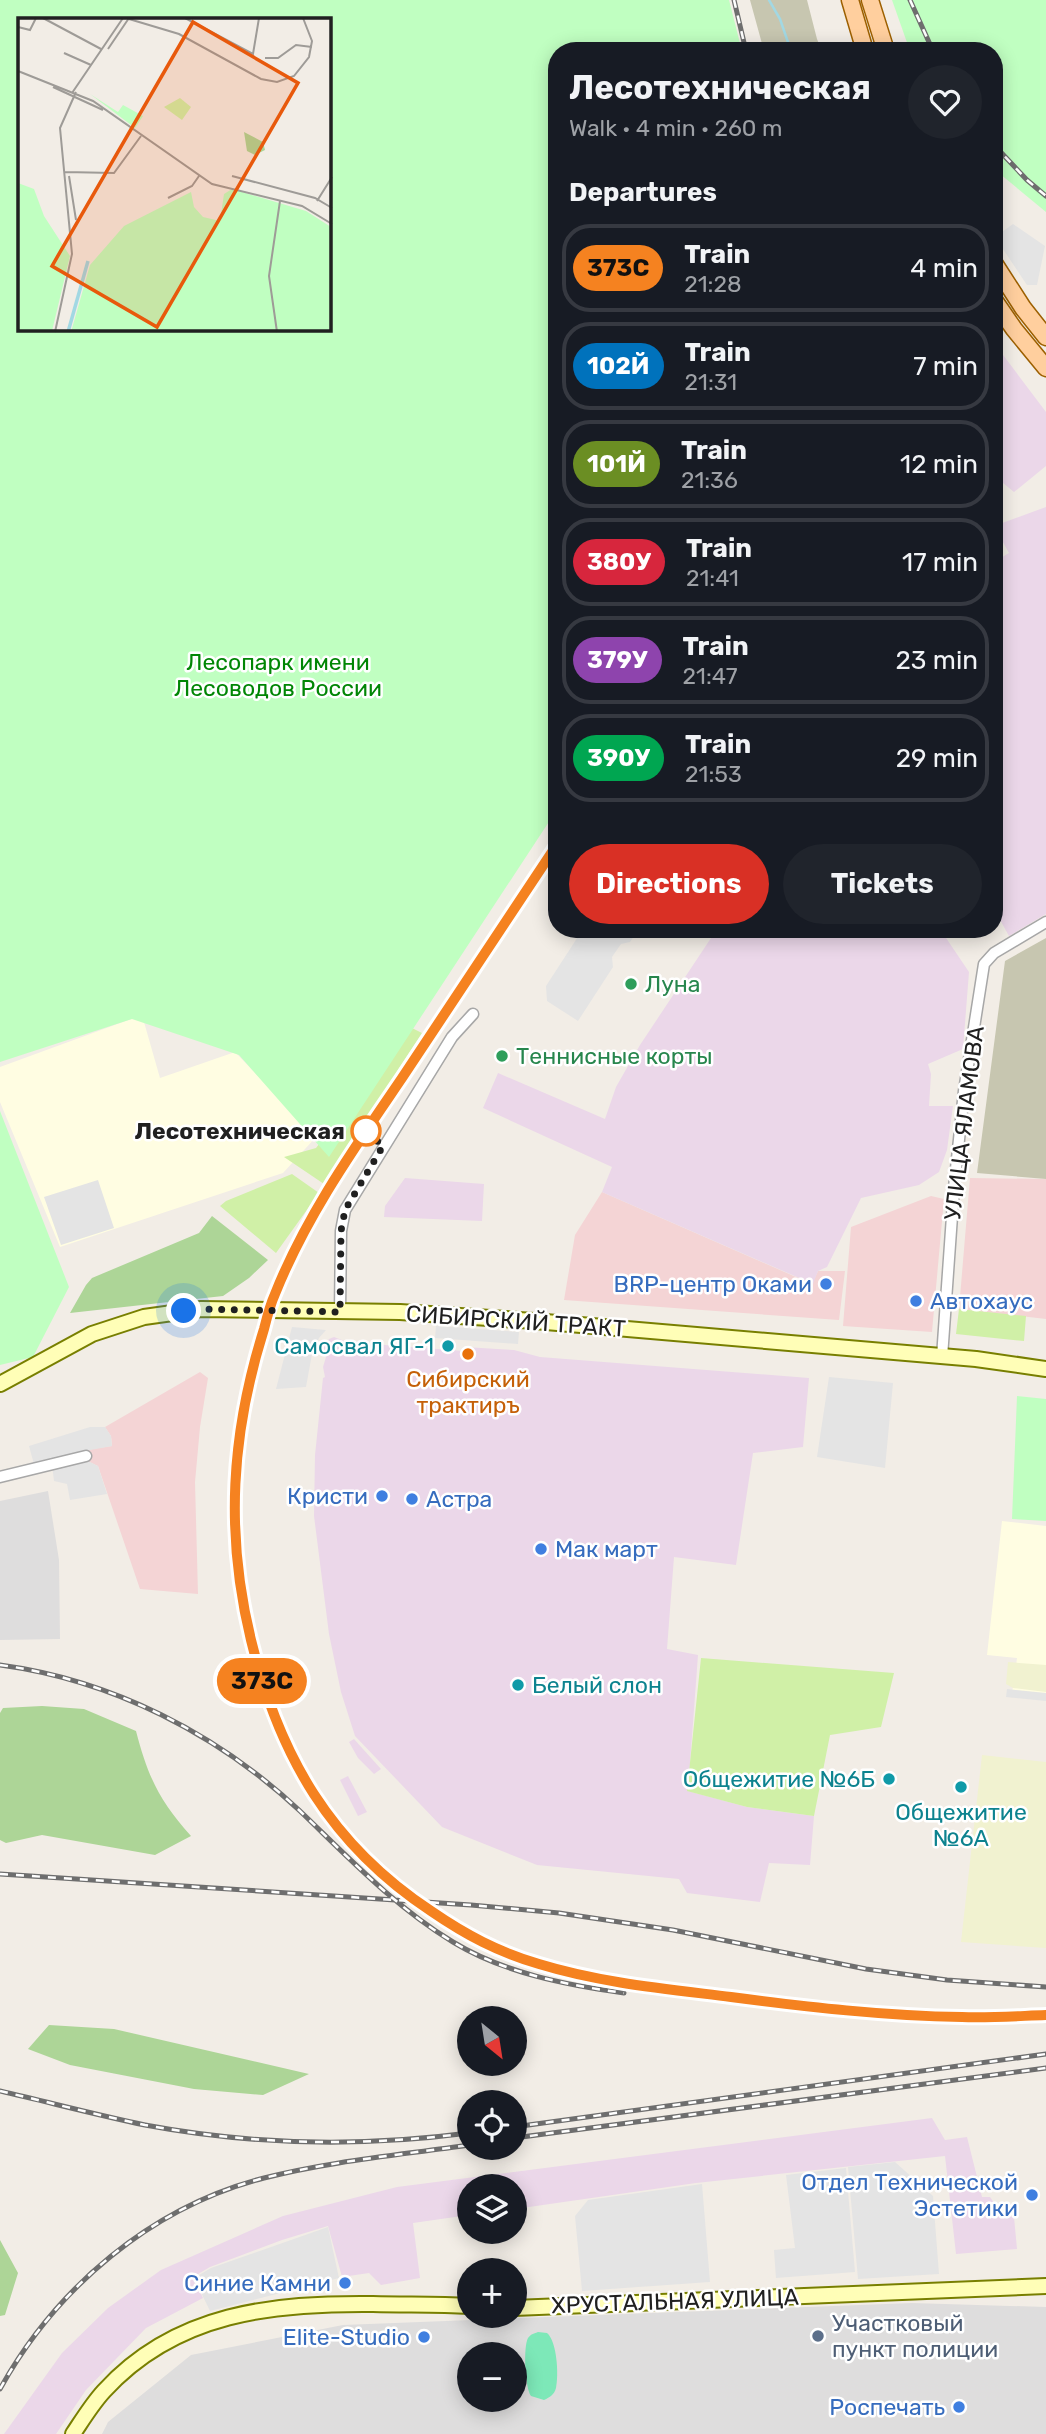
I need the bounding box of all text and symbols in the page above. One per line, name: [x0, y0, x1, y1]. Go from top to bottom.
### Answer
inset map: [18, 18, 331, 331]
button: heart: [908, 65, 982, 139]
text: Лесотехническая: [569, 68, 871, 107]
text: Walk · 4 min · 260 m: [569, 114, 783, 142]
text: Departures: [569, 177, 717, 208]
text: Train: [684, 239, 750, 270]
text: 4 min: [910, 253, 978, 284]
text: 373C: [587, 254, 649, 282]
text: 21:28: [684, 270, 742, 298]
text: Train: [685, 337, 751, 368]
text: 7 min: [913, 351, 978, 382]
text: 102Й: [587, 352, 650, 380]
text: 21:31: [685, 368, 737, 396]
text: Train: [681, 435, 747, 466]
text: 12 min: [900, 449, 978, 480]
text: 101Й: [587, 450, 646, 478]
text: 21:36: [681, 466, 738, 494]
text: Train: [686, 533, 752, 564]
text: 17 min: [902, 547, 978, 578]
text: 380У: [587, 548, 651, 576]
text: 21:41: [686, 564, 739, 592]
text: Train: [683, 631, 749, 662]
text: 23 min: [896, 645, 978, 676]
text: 379У: [587, 646, 648, 674]
park label: Лесопарк имени Лесоводов России: [174, 648, 382, 702]
text: 21:47: [683, 662, 737, 690]
text: Train: [685, 729, 751, 760]
text: 29 min: [896, 743, 978, 774]
text: 390У: [587, 744, 650, 772]
text: 21:53: [685, 760, 742, 788]
button: Directions: [569, 844, 769, 924]
button: Tickets: [783, 844, 982, 924]
place label: Луна: [645, 970, 701, 998]
marker: Луна: [623, 976, 639, 992]
street label: УЛИЦА ЯЛАМОВА: [938, 1024, 990, 1222]
place label: Теннисные корты: [516, 1042, 712, 1070]
marker: Теннисные корты: [494, 1048, 510, 1064]
marker: Лесотехническая: [351, 1116, 381, 1146]
place label: Лесотехническая: [134, 1117, 345, 1145]
place label: BRP-центр Оками: [614, 1270, 812, 1298]
marker: BRP-центр Оками: [818, 1276, 834, 1292]
place label: Автохаус: [930, 1287, 1033, 1315]
your location: [166, 1293, 201, 1328]
marker: Автохаус: [908, 1293, 924, 1309]
street label: СИБИРСКИЙ ТРАКТ: [405, 1299, 627, 1343]
place label: Самосвал ЯГ-1: [274, 1332, 434, 1360]
marker: Самосвал ЯГ-1: [440, 1338, 456, 1354]
marker: Сибирский трактиръ: [460, 1346, 476, 1362]
place label: Сибирский трактиръ: [406, 1365, 530, 1419]
place label: Кристи: [287, 1482, 368, 1510]
place label: Астра: [426, 1485, 492, 1513]
marker: Кристи: [374, 1488, 390, 1504]
marker: Астра: [404, 1491, 420, 1507]
place label: Мак март: [555, 1535, 658, 1563]
marker: Мак март: [533, 1541, 549, 1557]
line badge: 373C: [213, 1658, 311, 1704]
text: 373C: [231, 1667, 293, 1695]
place label: Белый слон: [532, 1671, 662, 1699]
marker: Белый слон: [510, 1677, 526, 1693]
place label: Общежитие №6Б: [683, 1765, 875, 1793]
marker: Общежитие №6Б: [881, 1771, 897, 1787]
marker: Общежитие №6А: [953, 1779, 969, 1795]
place label: Общежитие №6А: [895, 1798, 1027, 1852]
north arrow: [457, 2006, 527, 2076]
map controls: [457, 2006, 527, 2412]
button: locate: [457, 2090, 527, 2160]
place label: Отдел Технической Эстетики: [801, 2168, 1018, 2222]
button: layers: [457, 2174, 527, 2244]
marker: Отдел Технической Эстетики: [1024, 2187, 1040, 2203]
button: +: [457, 2258, 527, 2328]
place label: Синие Камни: [184, 2269, 331, 2297]
marker: Синие Камни: [337, 2275, 353, 2291]
street label: ХРУСТАЛЬНАЯ УЛИЦА: [551, 2283, 799, 2319]
place label: Участковый пункт полиции: [832, 2309, 998, 2363]
place label: Elite-Studio: [283, 2323, 410, 2351]
marker: Участковый пункт полиции: [810, 2328, 826, 2344]
marker: Elite-Studio: [416, 2329, 432, 2345]
button: −: [457, 2342, 527, 2412]
place label: Роспечать: [829, 2393, 945, 2421]
marker: Роспечать: [951, 2399, 967, 2415]

